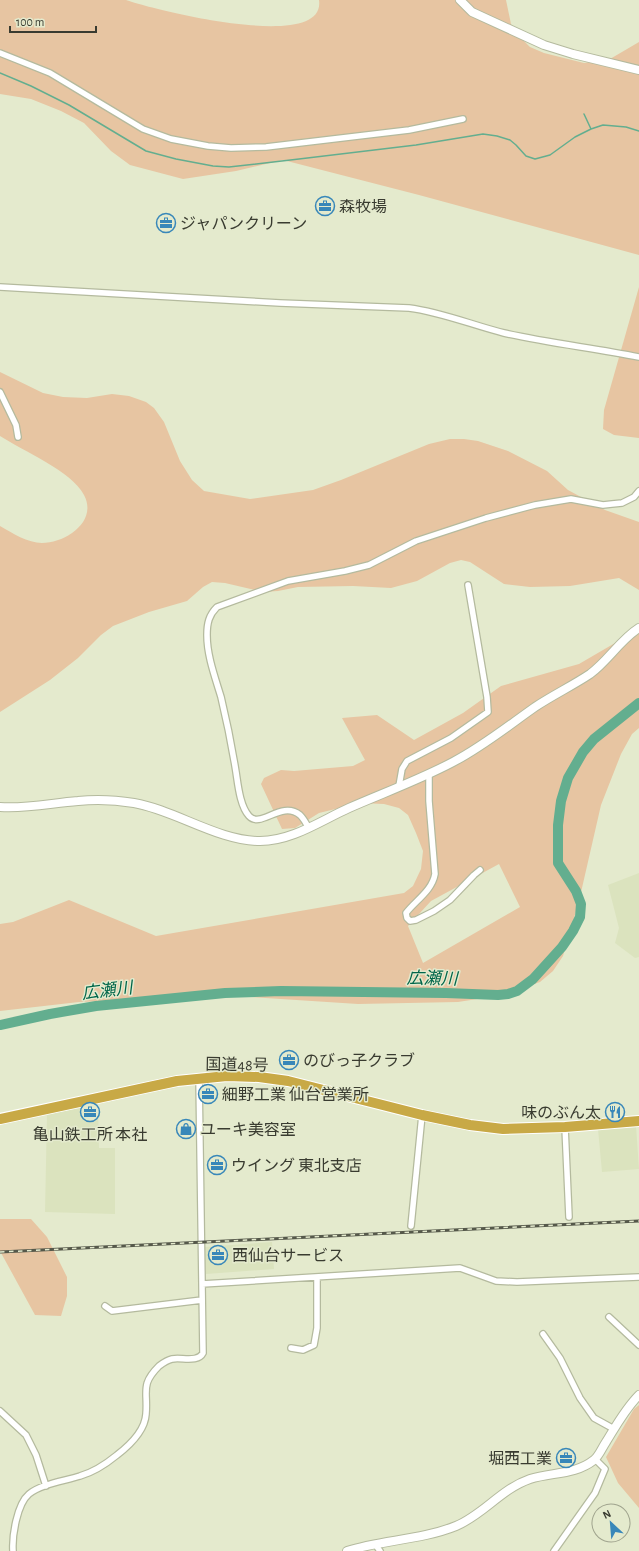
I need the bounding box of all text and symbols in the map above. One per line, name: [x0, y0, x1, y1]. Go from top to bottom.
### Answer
scale bar: [10, 8, 96, 34]
text: 100 m: [16, 16, 44, 28]
office icon: 森牧場: [314, 195, 336, 217]
place label: 森牧場: [339, 198, 387, 215]
office icon: ジャパンクリーン: [155, 212, 177, 234]
place label: ジャパンクリーン: [180, 216, 307, 232]
water label: 広瀬川: [406, 969, 460, 987]
water label: 広瀬川: [81, 978, 135, 1002]
office icon: のびっ子クラブ: [278, 1049, 300, 1071]
place label: のびっ子クラブ: [303, 1052, 415, 1069]
street label: 国道48号: [205, 1055, 269, 1074]
office icon: 細野工業 仙台営業所: [197, 1083, 219, 1105]
place label: 細野工業 仙台営業所: [222, 1086, 369, 1103]
office icon: 亀山鉄工所 本社: [79, 1101, 101, 1123]
restaurant icon: 味のぶん太: [604, 1101, 626, 1123]
place label: 味のぶん太: [521, 1105, 601, 1121]
shop icon: ユーキ美容室: [175, 1118, 197, 1140]
place label: ユーキ美容室: [200, 1121, 296, 1138]
place label: 亀山鉄工所 本社: [33, 1126, 147, 1143]
office icon: ウイング 東北支店: [206, 1154, 228, 1176]
place label: ウイング 東北支店: [231, 1157, 362, 1174]
office icon: 西仙台サービス: [207, 1244, 229, 1266]
place label: 西仙台サービス: [232, 1247, 344, 1264]
office icon: 堀西工業: [555, 1447, 577, 1469]
place label: 堀西工業: [488, 1451, 552, 1467]
north arrow: [591, 1503, 631, 1543]
text: N: [601, 1508, 613, 1521]

